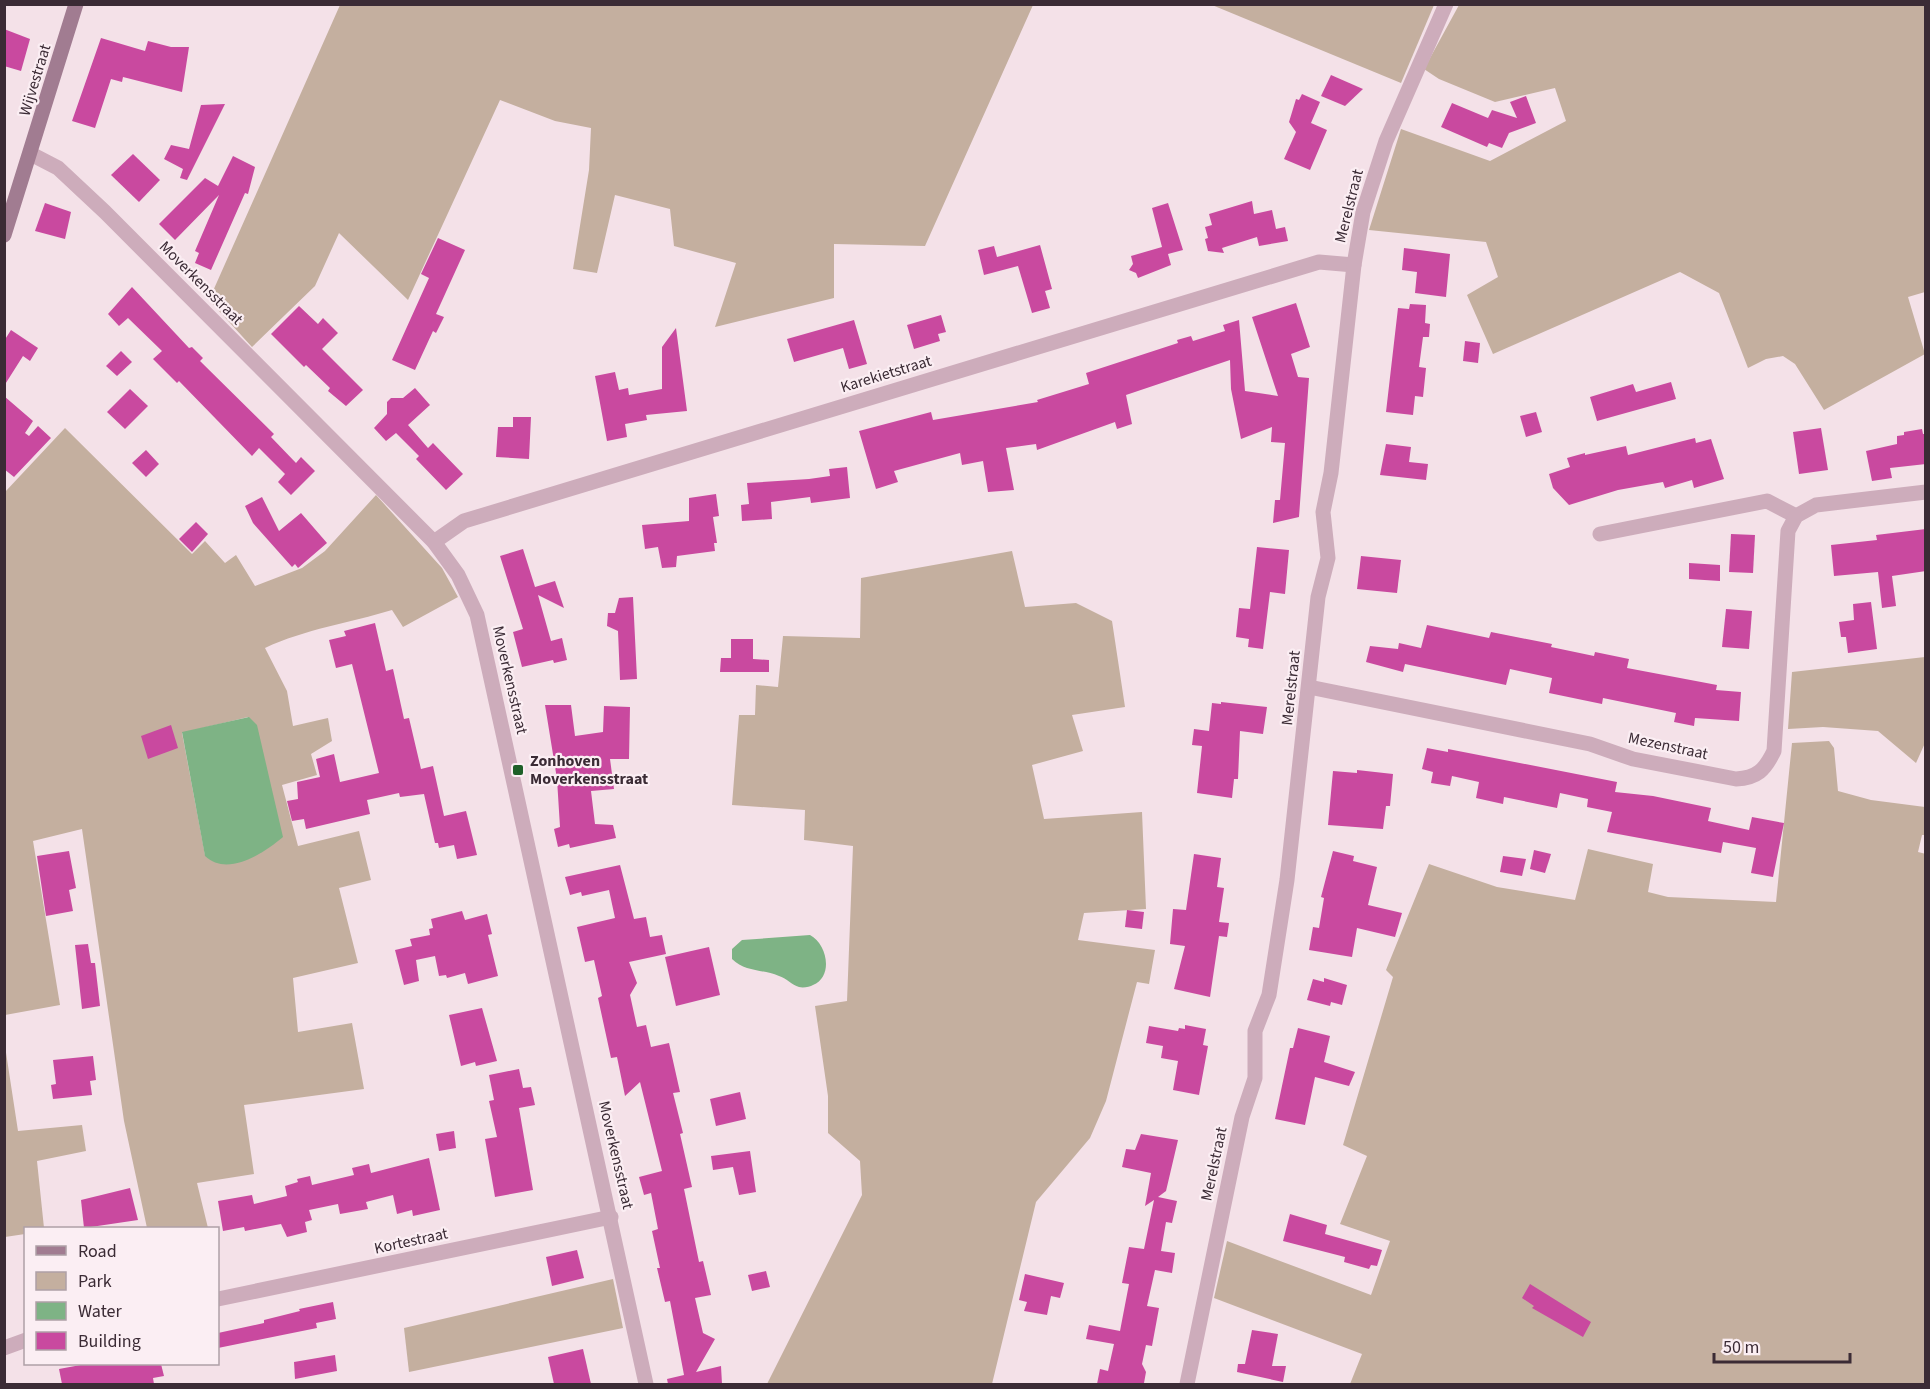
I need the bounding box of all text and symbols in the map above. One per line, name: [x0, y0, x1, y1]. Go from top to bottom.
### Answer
street label: Wijvestraat: [14, 41, 57, 119]
street label: Merelstraat: [1329, 166, 1369, 245]
street label: Moverkensstraat: [154, 236, 248, 330]
street label: Karekietstraat: [838, 350, 935, 398]
street label: Moverkensstraat: [487, 624, 533, 737]
street label: Merelstraat: [1276, 649, 1306, 727]
street label: Mezenstraat: [1626, 727, 1711, 765]
place label: Zonhoven Moverkensstraat: [530, 750, 648, 790]
marker: Zonhoven Moverkensstraat: [511, 763, 525, 777]
street label: Moverkensstraat: [593, 1099, 639, 1212]
street label: Merelstraat: [1195, 1124, 1233, 1203]
street label: Kortestraat: [372, 1222, 450, 1260]
legend: [24, 1227, 219, 1365]
text: Road: [78, 1239, 117, 1264]
text: Park: [78, 1269, 112, 1294]
text: Water: [78, 1299, 122, 1324]
scale bar: [1714, 1326, 1850, 1364]
text: Building: [78, 1329, 141, 1354]
text: 50 m: [1723, 1335, 1759, 1360]

